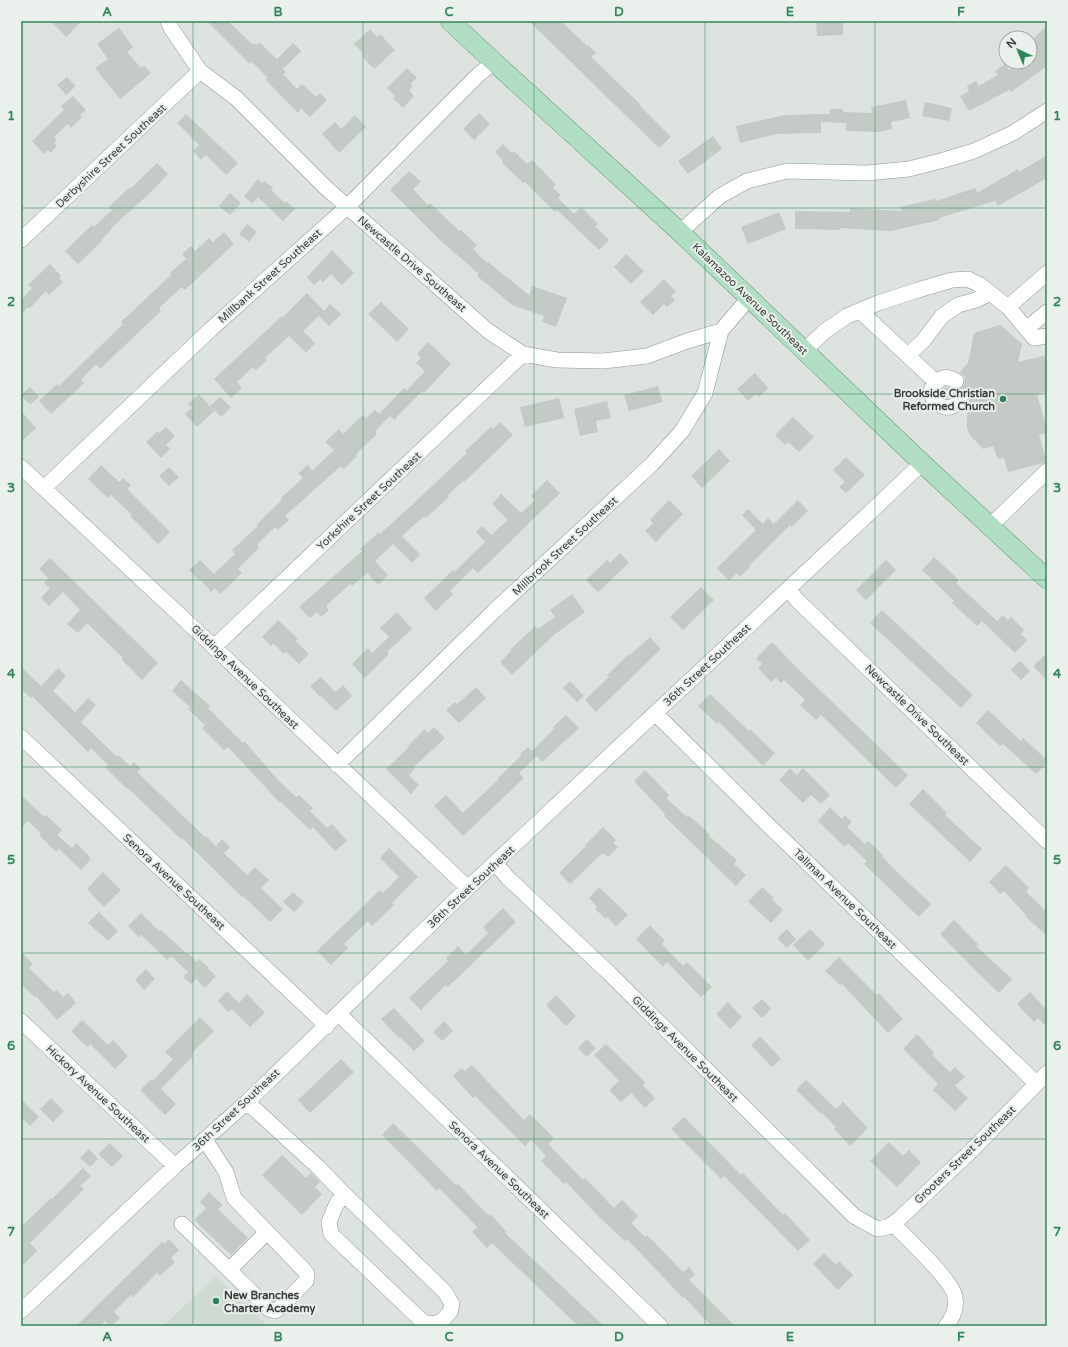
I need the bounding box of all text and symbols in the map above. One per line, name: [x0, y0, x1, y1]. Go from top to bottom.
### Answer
text: A: [102, 4, 112, 20]
text: B: [273, 4, 283, 20]
text: C: [444, 4, 454, 20]
text: D: [614, 4, 624, 20]
text: E: [786, 4, 794, 20]
text: F: [957, 4, 965, 20]
north arrow: [998, 30, 1038, 70]
text: N: [1004, 35, 1019, 51]
street label: Derbyshire Street Southeast: [53, 101, 169, 211]
text: 1: [7, 108, 15, 124]
text: 1: [1053, 108, 1061, 124]
street label: Newcastle Drive Southeast: [355, 213, 469, 315]
street label: Millbank Street Southeast: [216, 226, 324, 326]
street label: Kalamazoo Avenue Southeast: [690, 240, 810, 358]
text: 2: [7, 294, 15, 310]
text: 2: [1053, 294, 1061, 310]
place label: Brookside Christian Reformed Church: [894, 387, 995, 413]
marker: Brookside Christian Reformed Church: [998, 394, 1008, 404]
street label: Yorkshire Street Southeast: [314, 449, 424, 553]
text: 3: [7, 480, 15, 496]
text: 3: [1053, 480, 1061, 496]
street label: Millbrook Street Southeast: [510, 494, 620, 598]
street label: 36th Street Southeast: [661, 621, 753, 709]
street label: Giddings Avenue Southeast: [188, 622, 302, 732]
street label: Newcastle Drive Southeast: [862, 662, 972, 768]
text: 4: [7, 666, 16, 682]
text: 4: [1053, 666, 1062, 682]
street label: Senora Avenue Southeast: [120, 831, 228, 933]
street label: 36th Street Southeast: [425, 843, 517, 931]
street label: Tallman Avenue Southeast: [791, 846, 899, 952]
text: 5: [7, 852, 15, 868]
text: 5: [1053, 852, 1061, 868]
street label: Giddings Avenue Southeast: [629, 993, 741, 1105]
text: 6: [7, 1038, 15, 1054]
text: 6: [1053, 1038, 1061, 1054]
street label: Hickory Avenue Southeast: [43, 1042, 153, 1146]
street label: 36th Street Southeast: [190, 1066, 282, 1154]
street label: Grooters Street Southeast: [912, 1103, 1018, 1207]
street label: Senora Avenue Southeast: [446, 1119, 552, 1221]
text: 7: [7, 1224, 15, 1240]
text: 7: [1053, 1224, 1061, 1240]
place label: New Branches Charter Academy: [224, 1289, 315, 1316]
marker: New Branches Charter Academy: [211, 1296, 221, 1306]
text: A: [102, 1329, 112, 1345]
text: B: [273, 1329, 283, 1345]
text: C: [444, 1329, 454, 1345]
text: D: [614, 1329, 624, 1345]
text: E: [786, 1329, 794, 1345]
text: F: [957, 1329, 965, 1345]

